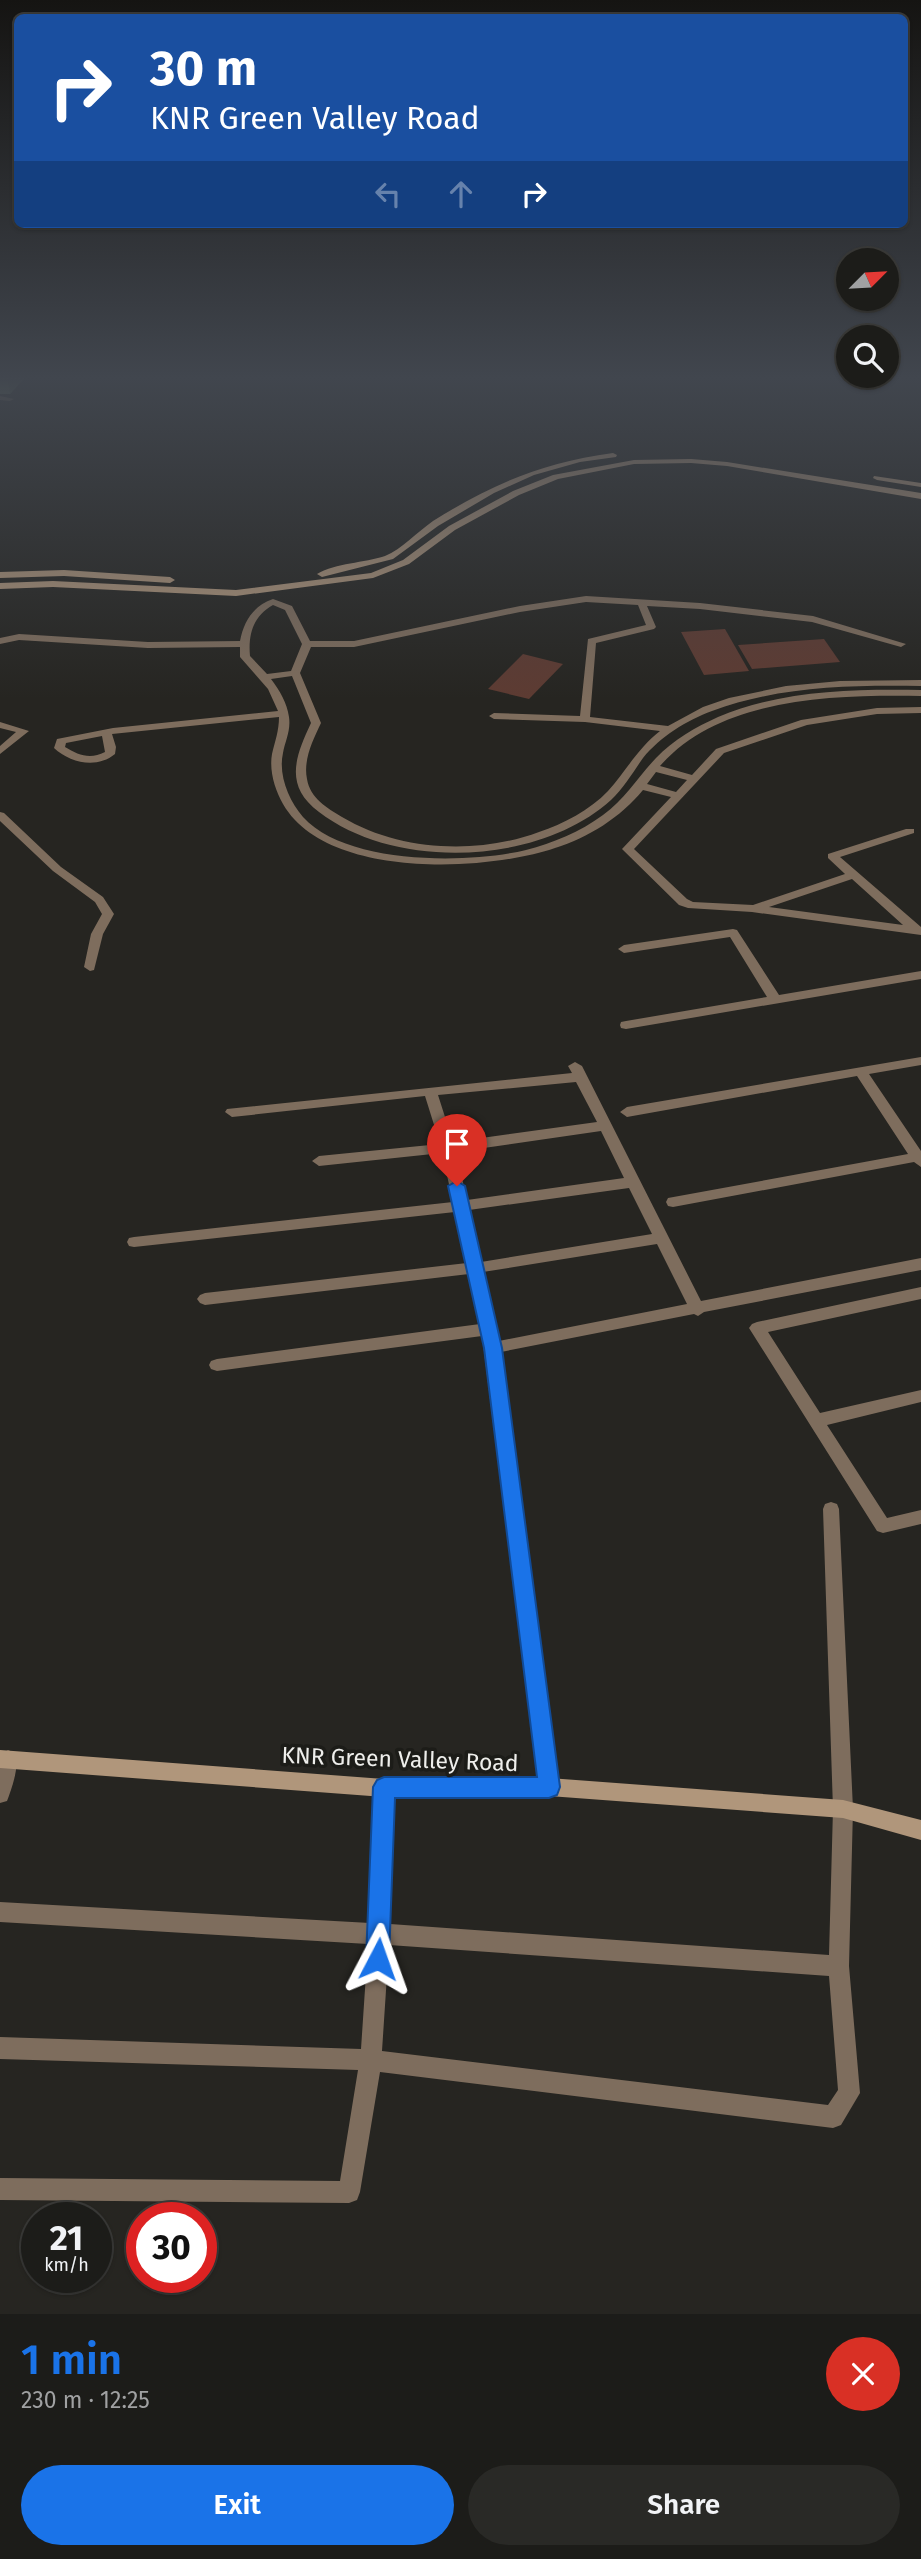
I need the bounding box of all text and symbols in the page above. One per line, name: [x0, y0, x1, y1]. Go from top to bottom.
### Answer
text: 30 m: [150, 39, 257, 98]
icon: right: [35, 42, 126, 133]
text: KNR Green Valley Road: [150, 99, 480, 137]
icon: left: [369, 175, 407, 213]
icon: ahead: [442, 175, 480, 213]
icon: right: [515, 175, 553, 213]
north arrow: [836, 248, 900, 312]
map controls: [836, 248, 899, 388]
button: search: [836, 325, 899, 388]
pin: [427, 1114, 487, 1186]
icon: arrive: [438, 1125, 476, 1163]
street label: KNR Green Valley Road: [281, 1741, 519, 1777]
position arrow: [341, 1922, 415, 1996]
speed limit sign: 30: [126, 2202, 217, 2293]
text: 21: [50, 2217, 83, 2259]
text: km/h: [44, 2254, 89, 2276]
text: 1 min: [21, 2335, 122, 2385]
button: close: [826, 2337, 900, 2411]
text: 230 m · 12:25: [21, 2386, 150, 2414]
button: Exit: [21, 2465, 454, 2545]
button: Share: [468, 2465, 900, 2545]

